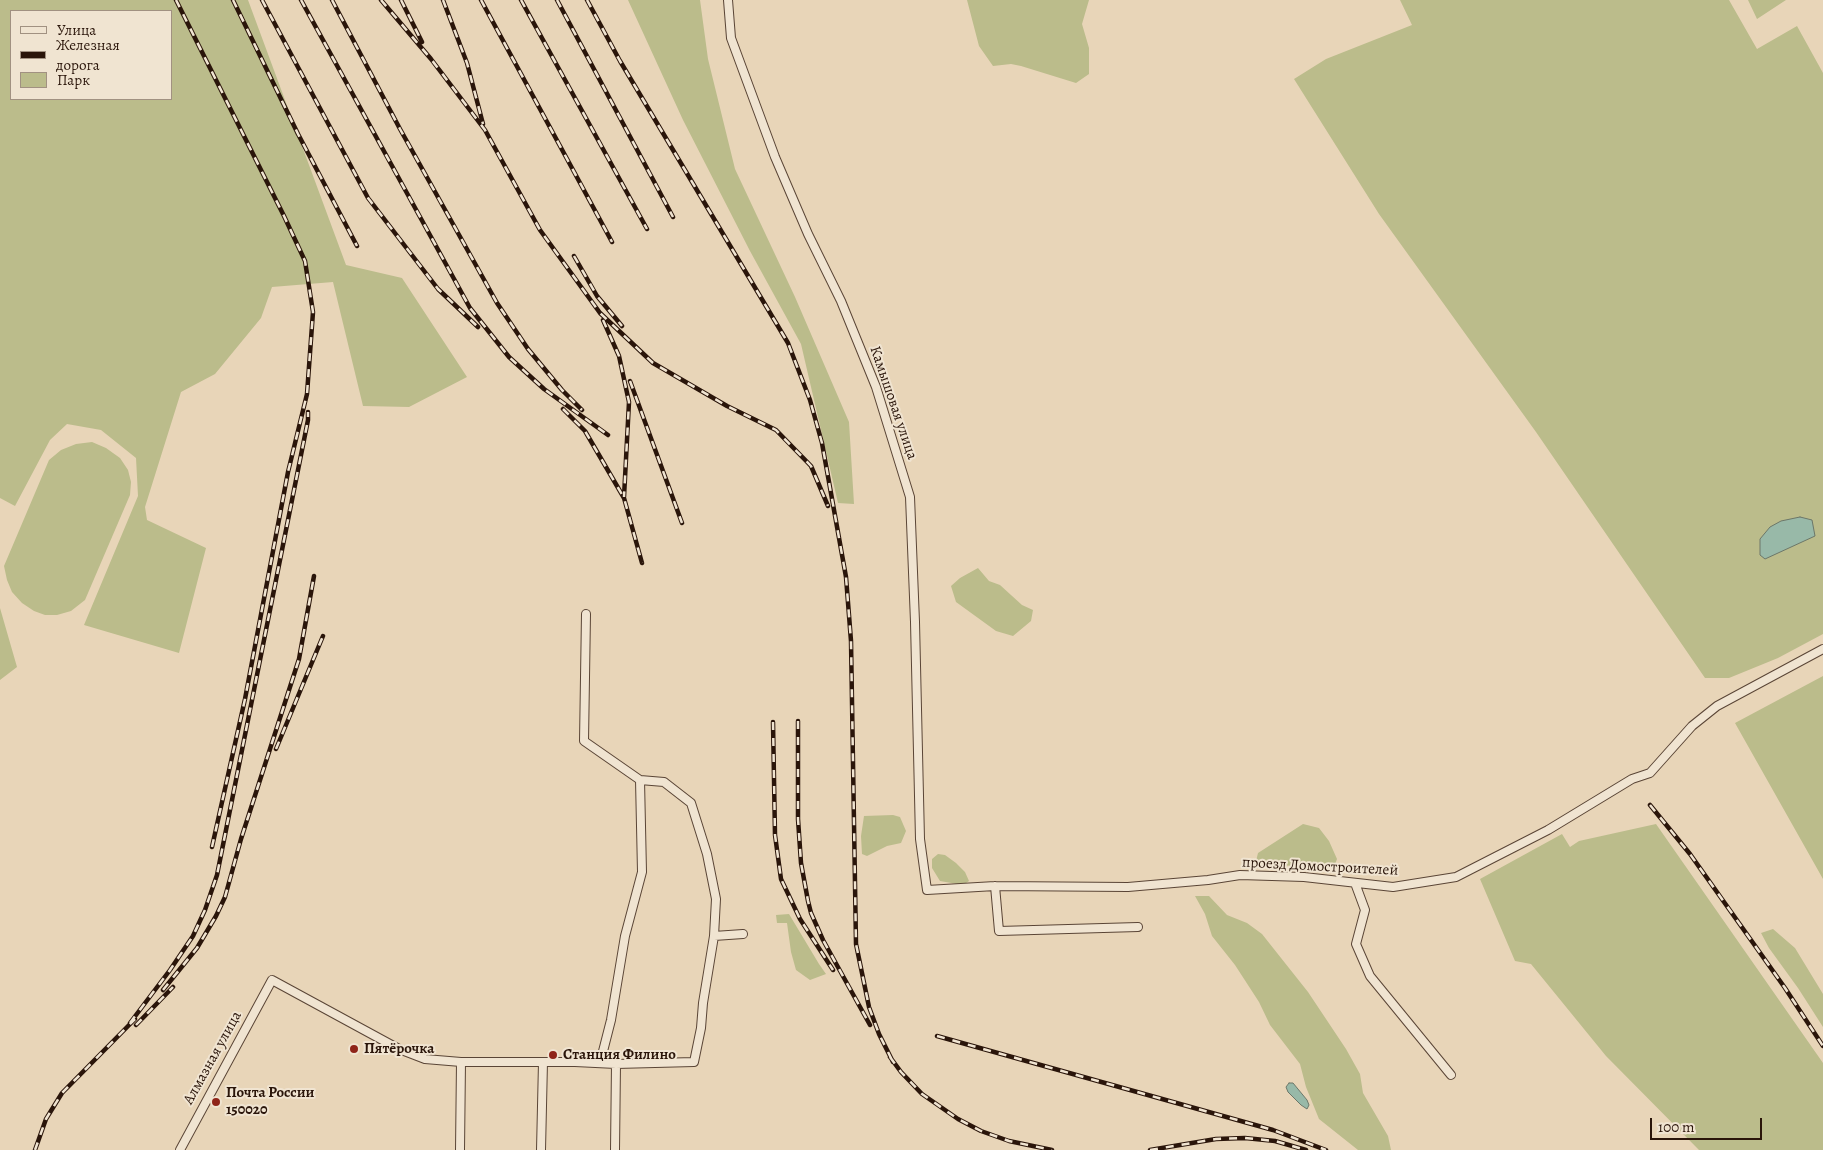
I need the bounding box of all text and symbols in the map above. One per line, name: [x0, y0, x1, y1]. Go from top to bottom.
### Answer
legend: [10, 10, 172, 100]
text: Улица: [57, 20, 96, 40]
text: Железная дорога: [56, 35, 120, 75]
text: Парк: [57, 70, 90, 90]
street label: Камышовая улица: [865, 344, 921, 462]
street label: проезд Домостроителей: [1241, 854, 1399, 880]
street label: Алмазная улица: [180, 1008, 246, 1108]
place label: Пятёрочка: [364, 1040, 434, 1058]
marker: Пятёрочка: [348, 1043, 360, 1055]
place label: Станция Филино: [563, 1046, 676, 1064]
marker: Станция Филино: [547, 1049, 559, 1061]
place label: Почта России 150020: [226, 1084, 315, 1119]
marker: Почта России 150020: [210, 1096, 222, 1108]
scale bar: [1653, 1108, 1766, 1140]
text: 100 m: [1658, 1117, 1695, 1137]

